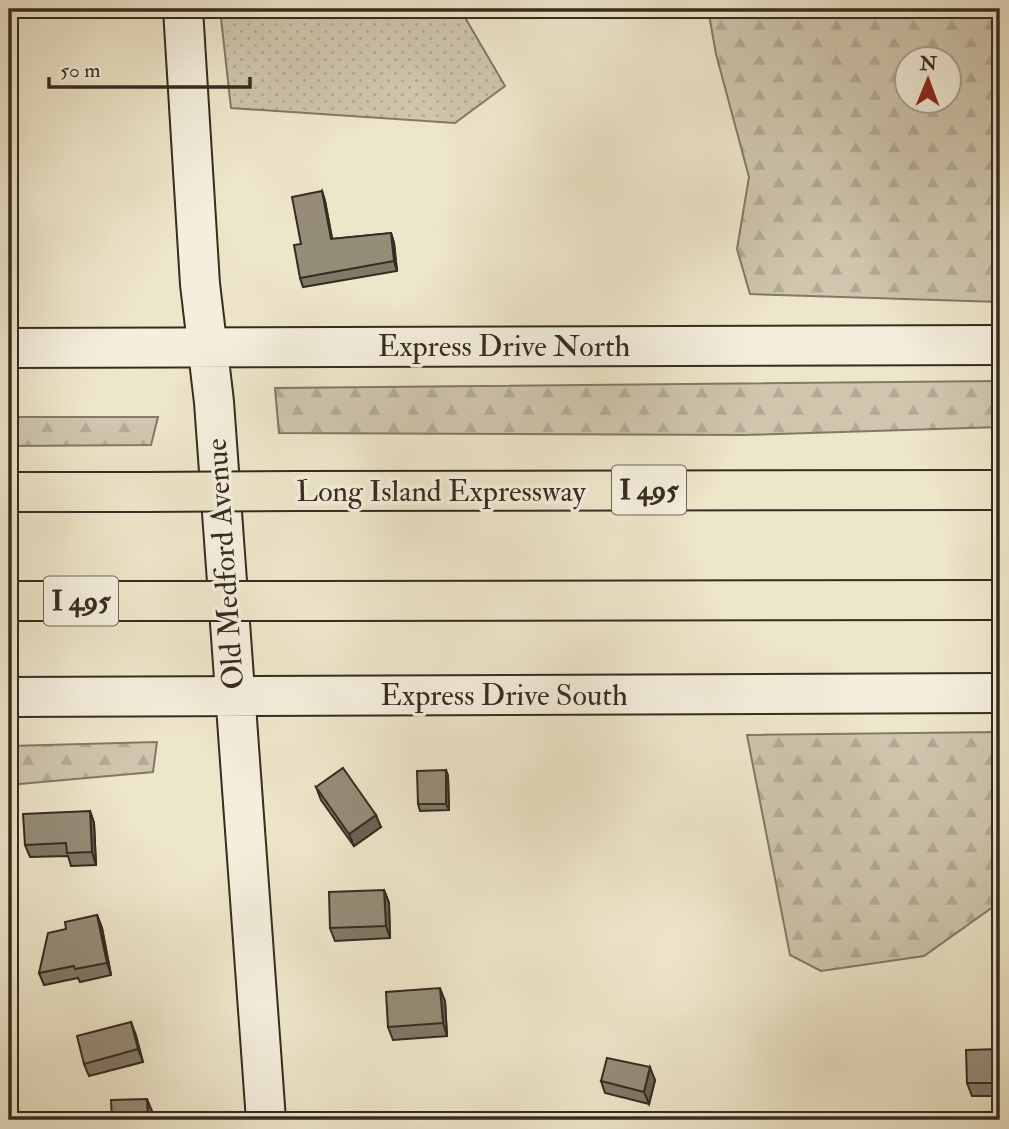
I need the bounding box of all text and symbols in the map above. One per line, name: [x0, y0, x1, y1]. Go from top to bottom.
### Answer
scale bar: [49, 46, 250, 90]
north arrow: [894, 46, 964, 116]
text: N: [919, 52, 938, 76]
text: 50 m: [60, 57, 101, 84]
street label: Express Drive North: [378, 328, 631, 365]
street label: Old Medford Avenue: [198, 437, 252, 691]
road number: I 495: [612, 466, 686, 514]
street label: Long Island Expressway: [296, 473, 587, 510]
road number: I 495: [44, 576, 118, 626]
street label: Express Drive South: [380, 677, 628, 714]

